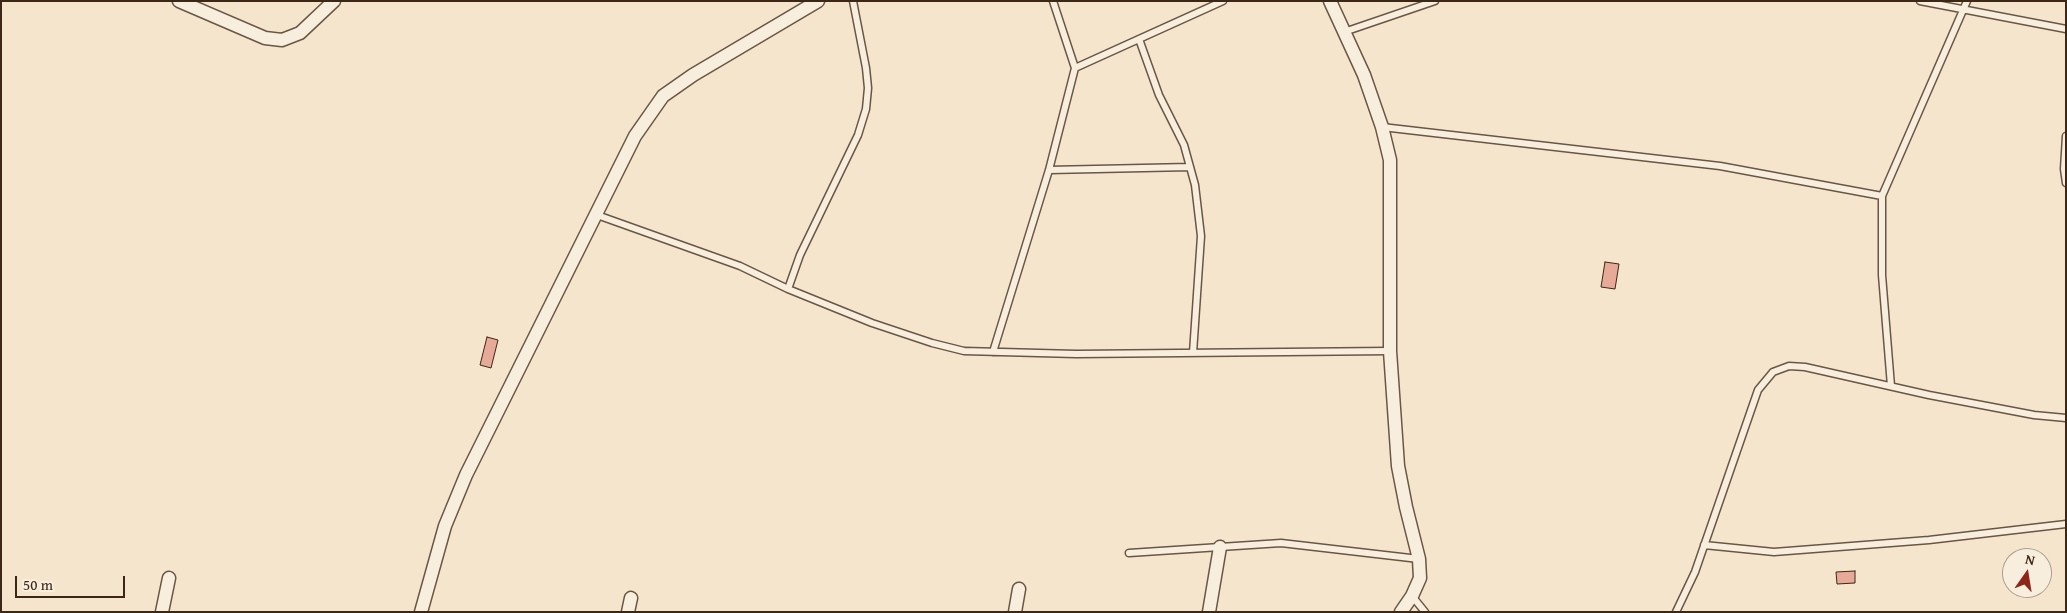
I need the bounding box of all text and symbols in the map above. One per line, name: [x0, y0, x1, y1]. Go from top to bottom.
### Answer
north arrow: [2002, 548, 2052, 598]
text: N: [2023, 549, 2037, 570]
scale bar: [18, 566, 128, 598]
text: 50 m: [23, 574, 53, 595]

